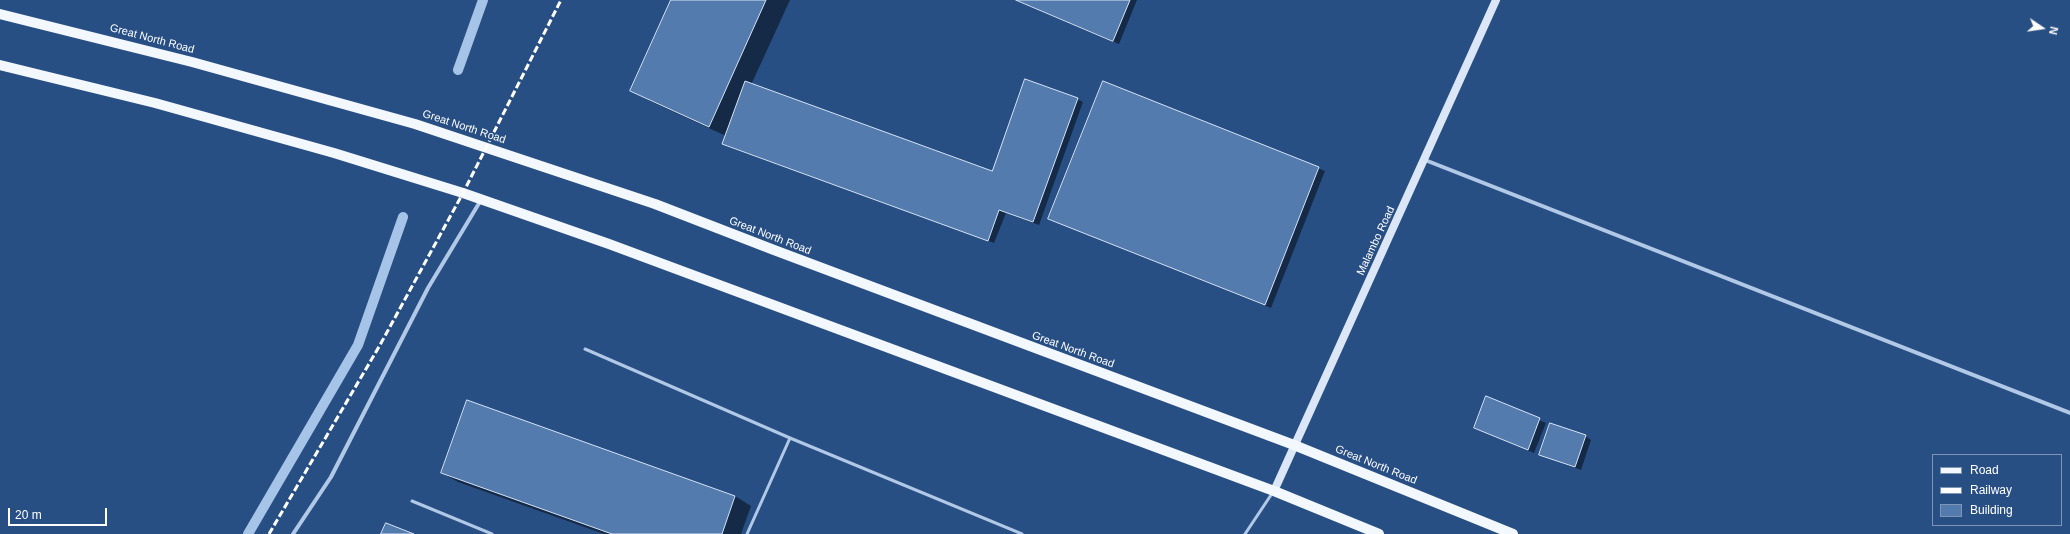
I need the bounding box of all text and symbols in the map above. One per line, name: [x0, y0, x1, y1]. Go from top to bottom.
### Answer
north arrow: [2022, 8, 2062, 48]
street label: Great North Road: [108, 21, 196, 57]
text: N: [2047, 25, 2060, 36]
street label: Great North Road: [421, 107, 507, 147]
street label: Malambo Road: [1354, 204, 1398, 278]
street label: Great North Road: [727, 214, 813, 258]
street label: Great North Road: [1030, 329, 1116, 371]
street label: Great North Road: [1333, 443, 1419, 487]
legend: [1932, 454, 2062, 526]
text: Road: [1970, 463, 1999, 477]
text: Railway: [1970, 483, 2012, 497]
scale bar: [10, 500, 109, 526]
text: Building: [1970, 503, 2013, 517]
text: 20 m: [15, 508, 42, 522]

